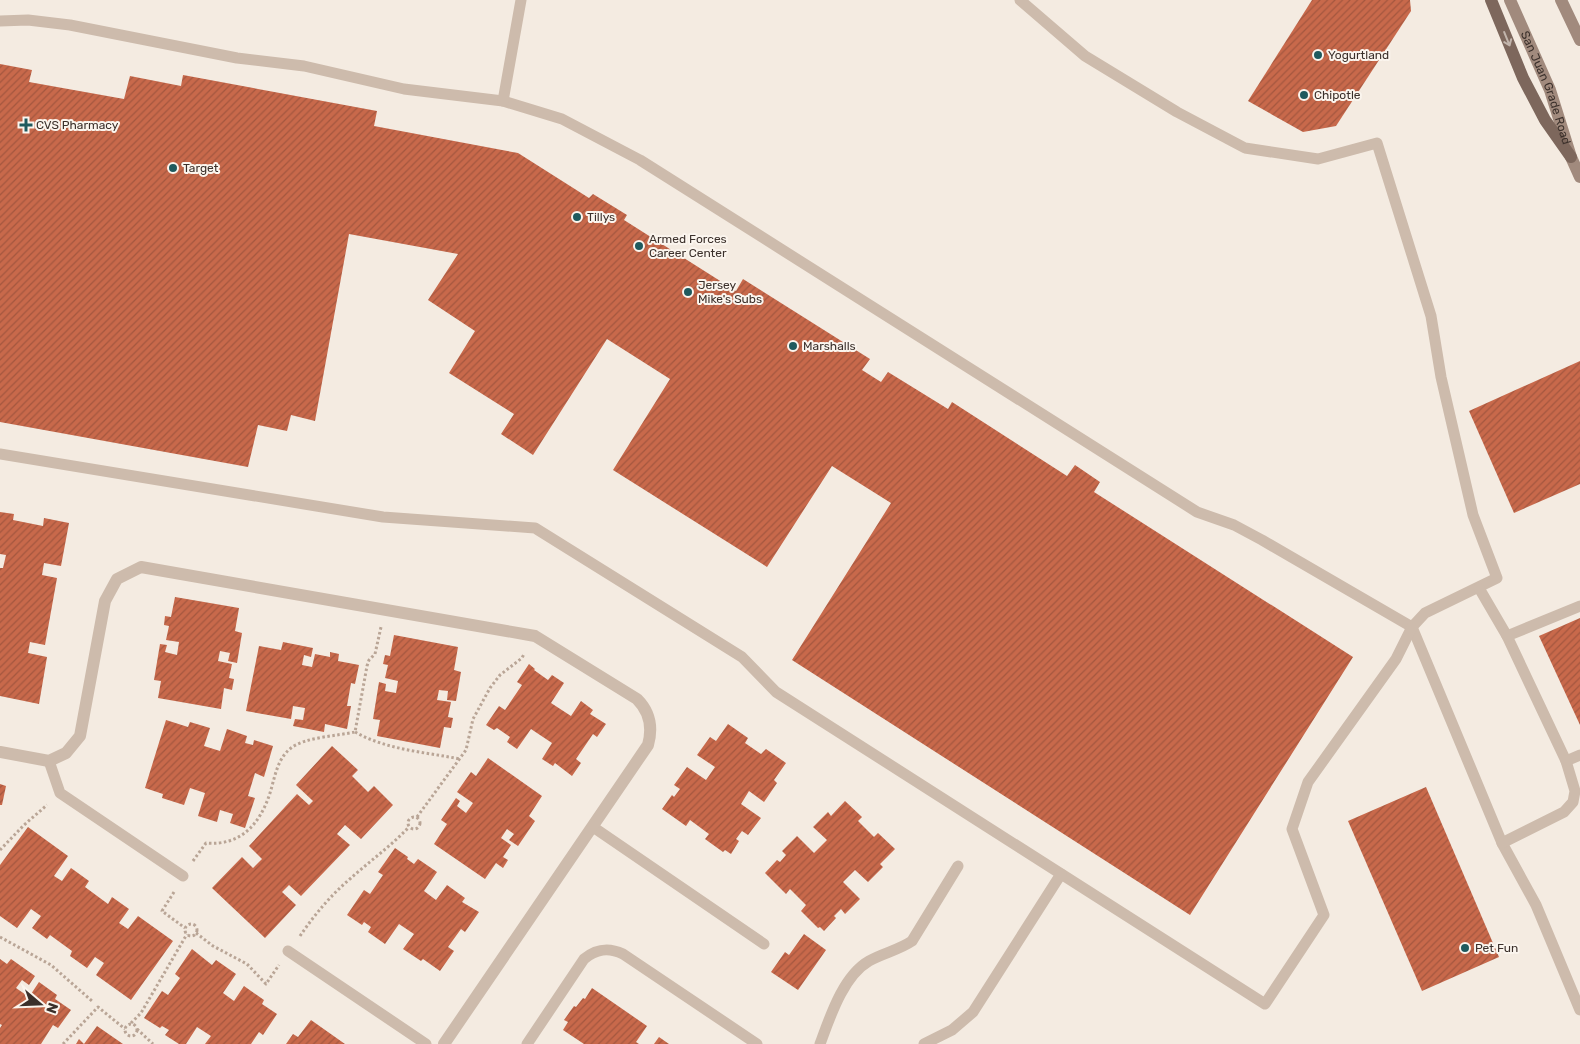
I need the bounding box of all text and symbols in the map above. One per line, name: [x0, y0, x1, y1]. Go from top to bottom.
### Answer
street label: San Juan Grade Road: [1518, 29, 1574, 146]
one-way arrow: [1502, 31, 1512, 46]
place label: Yogurtland: [1328, 48, 1389, 62]
marker: Yogurtland: [1312, 49, 1324, 61]
place label: Chipotle: [1314, 88, 1361, 102]
marker: Chipotle: [1298, 89, 1310, 101]
place label: CVS Pharmacy: [36, 118, 119, 132]
marker: CVS Pharmacy: [20, 119, 32, 131]
place label: Target: [183, 161, 219, 175]
marker: Target: [167, 162, 179, 174]
place label: Tillys: [587, 210, 615, 224]
marker: Tillys: [571, 211, 583, 223]
place label: Armed Forces Career Center: [649, 232, 727, 260]
marker: Armed Forces Career Center: [633, 240, 645, 252]
place label: Jersey Mike's Subs: [698, 278, 762, 306]
marker: Jersey Mike's Subs: [682, 286, 694, 298]
place label: Marshalls: [803, 339, 856, 353]
marker: Marshalls: [787, 340, 799, 352]
place label: Pet Fun: [1475, 941, 1518, 955]
marker: Pet Fun: [1459, 942, 1471, 954]
north arrow: [15, 979, 65, 1029]
text: N: [42, 1001, 61, 1016]

